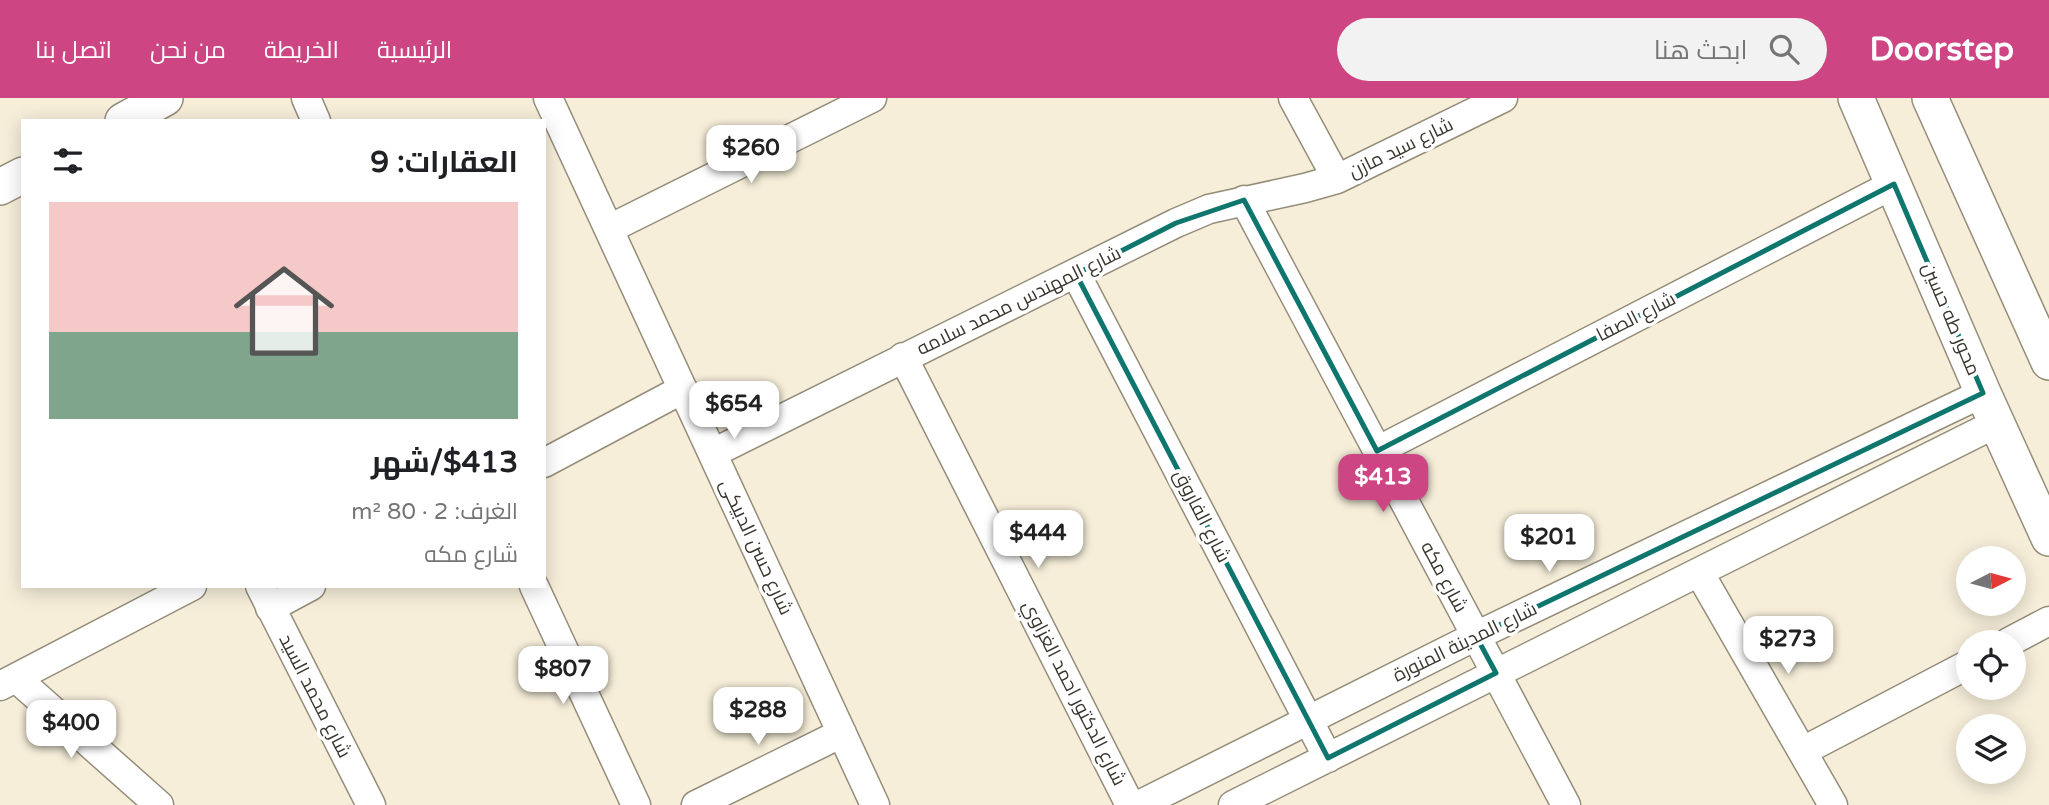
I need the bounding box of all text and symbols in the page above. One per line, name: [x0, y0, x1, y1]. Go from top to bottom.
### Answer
search box: [1337, 18, 1827, 81]
icon: search: [1765, 30, 1803, 68]
text: Doorstep: [1869, 30, 2014, 69]
text: ابحث هنا: [1654, 35, 1747, 66]
text: اتصل بنا: [35, 36, 112, 65]
text: من نحن: [150, 36, 226, 65]
text: الخريطة: [264, 36, 339, 65]
text: الرئيسية: [377, 36, 452, 65]
street label: شارع سيد مازن: [1345, 113, 1458, 185]
pin: $260: [710, 126, 792, 185]
text: $260: [722, 134, 780, 162]
icon: filters: [49, 142, 87, 180]
text: العقارات: 9: [370, 144, 518, 181]
street label: شارع المهندس محمد سلامه: [913, 242, 1126, 362]
icon: home: [221, 248, 347, 374]
street label: محور طه حسين: [1917, 259, 1985, 379]
street label: شارع الصفا: [1593, 288, 1680, 348]
pin: $654: [693, 382, 775, 441]
text: $654: [705, 390, 763, 418]
text: $413/شهر: [371, 444, 518, 481]
pin: $413: [1342, 454, 1424, 514]
text: $413: [1354, 463, 1412, 491]
street label: شارع الفاروق: [1167, 466, 1235, 567]
street label: شارع حسن الدبيكى: [713, 476, 797, 619]
text: الغرف: 2 · 80 m²: [351, 498, 518, 526]
pin: $444: [997, 510, 1079, 570]
pin: $201: [1508, 514, 1590, 574]
text: $444: [1009, 519, 1067, 547]
text: $201: [1520, 523, 1578, 551]
street label: شارع مكه: [1414, 538, 1472, 617]
text: شارع مكه: [424, 541, 518, 569]
north arrow: [1956, 546, 2026, 616]
map controls: [1956, 546, 2026, 784]
street label: شارع الدكتور احمد الغزاوي: [1015, 597, 1130, 791]
street label: شارع المدينة المنورة: [1389, 598, 1541, 688]
pin: $273: [1747, 616, 1829, 676]
text: $273: [1759, 625, 1817, 653]
button: locate: [1956, 630, 2026, 700]
street label: شارع محمد السيد: [273, 631, 356, 762]
pin: $807: [522, 646, 604, 706]
text: $807: [534, 655, 592, 683]
pin: $288: [717, 688, 799, 747]
text: $288: [729, 696, 787, 724]
pin: $400: [30, 700, 112, 760]
text: $400: [42, 709, 100, 737]
button: layers: [1956, 714, 2026, 784]

